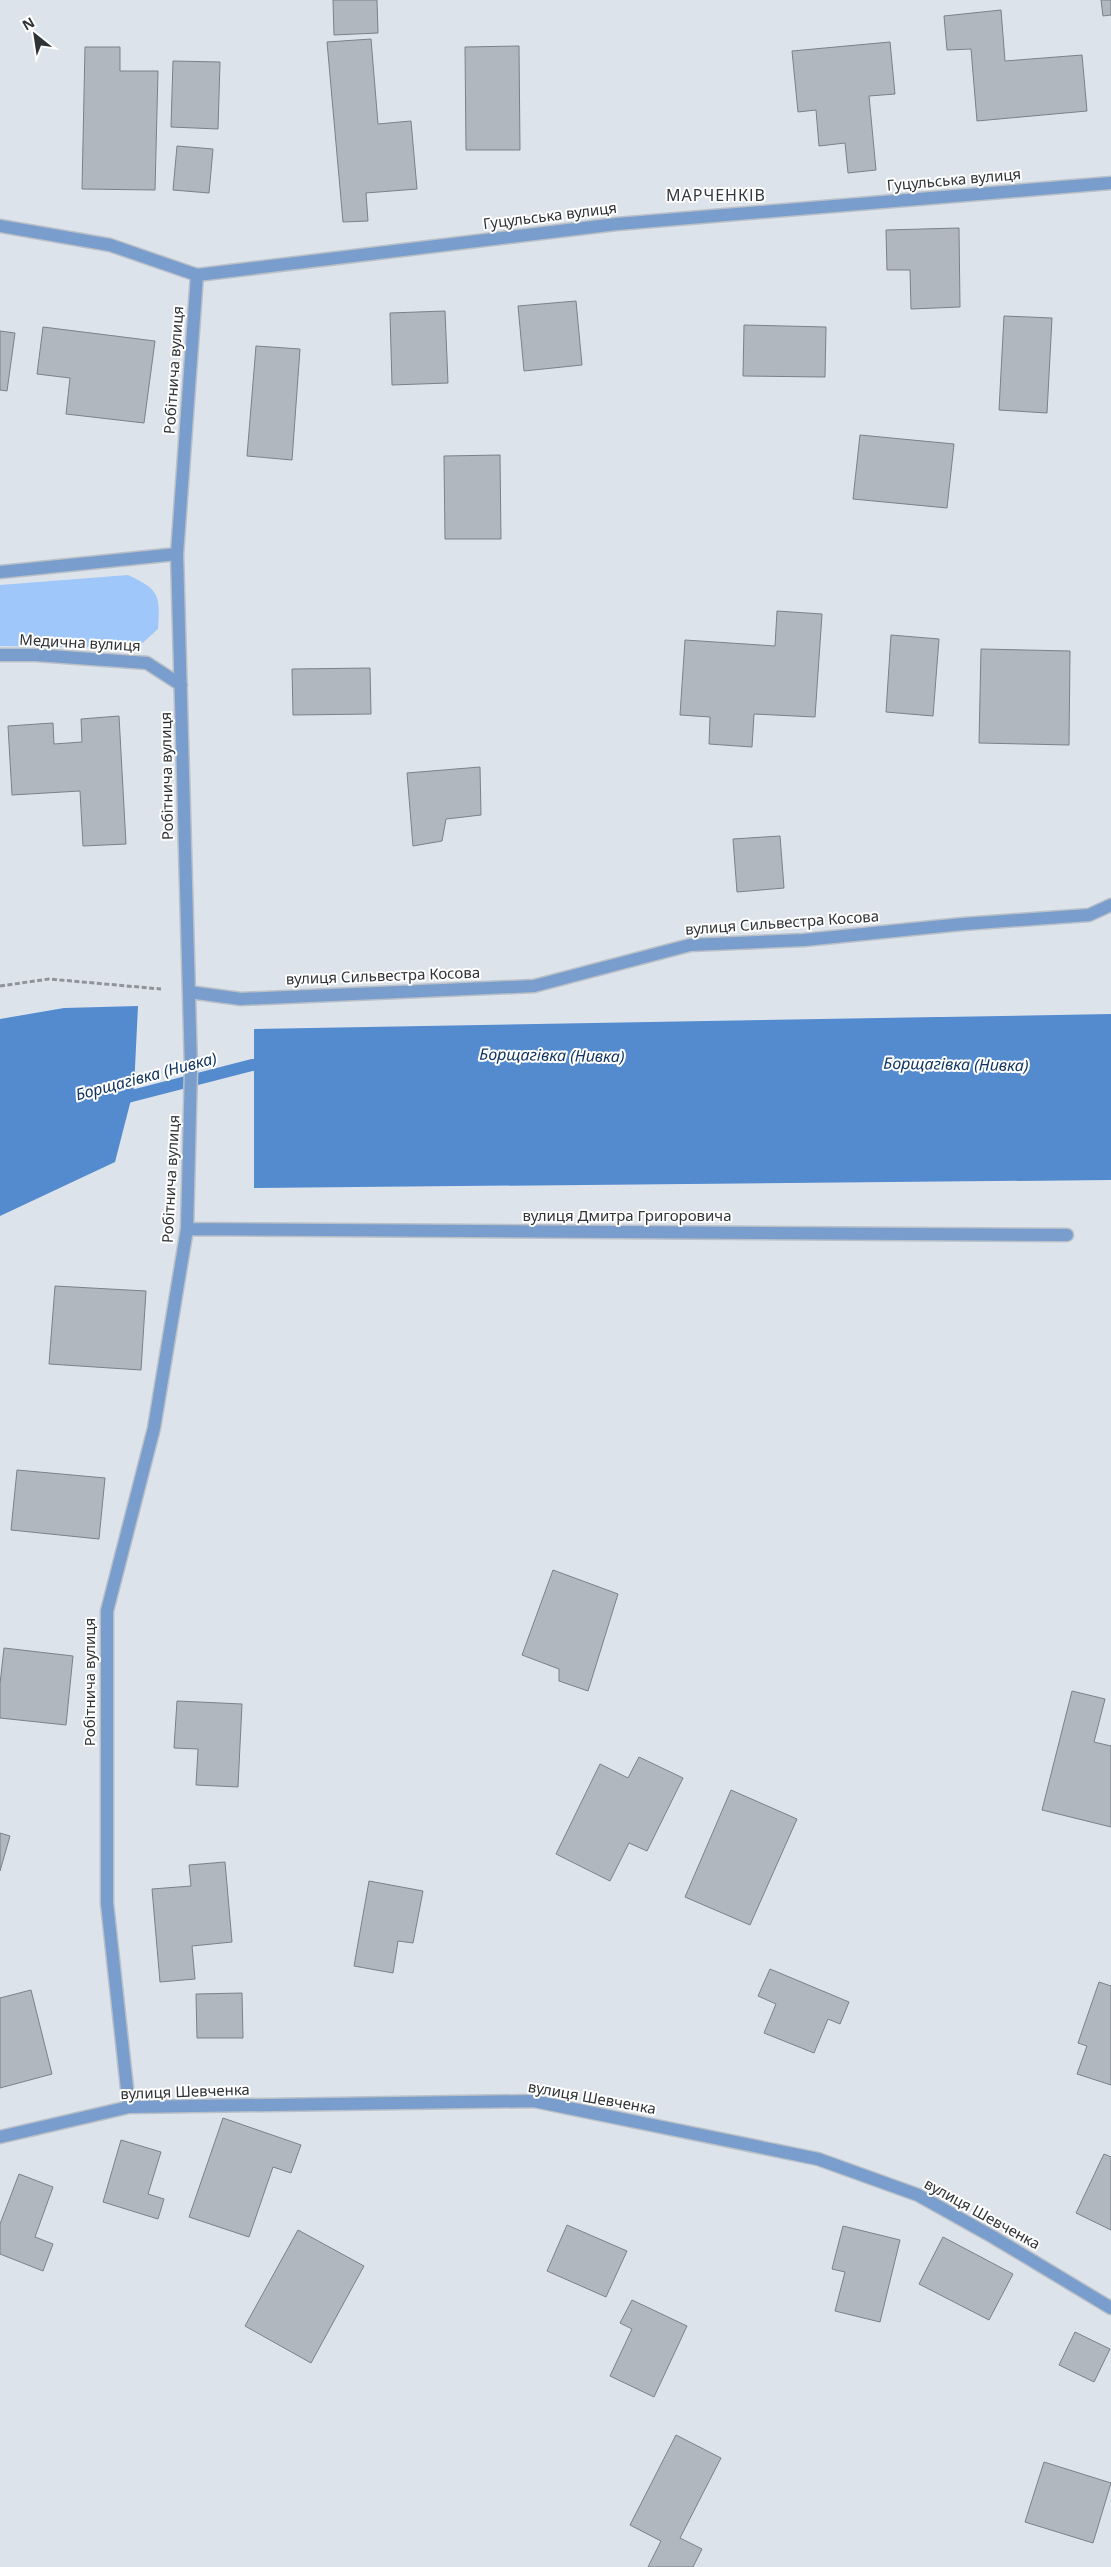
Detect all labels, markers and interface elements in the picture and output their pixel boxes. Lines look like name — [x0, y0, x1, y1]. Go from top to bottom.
north arrow — [10, 10, 60, 60]
text: N — [19, 12, 38, 34]
street label: Гуцульська вулиця — [886, 163, 1022, 195]
district label: МАРЧЕНКІВ — [666, 184, 766, 206]
street label: Гуцульська вулиця — [482, 197, 618, 233]
street label: Робітнича вулиця — [159, 305, 187, 435]
street label: Медична вулиця — [19, 629, 141, 655]
street label: Робітнича вулиця — [155, 712, 177, 840]
street label: вулиця Сильвестра Косова — [684, 905, 880, 939]
street label: вулиця Сильвестра Косова — [286, 962, 480, 988]
water label: Борщагівка (Нивка) — [479, 1043, 625, 1067]
water label: Борщагівка (Нивка) — [73, 1047, 219, 1105]
water label: Борщагівка (Нивка) — [883, 1052, 1029, 1076]
street label: Робітнича вулиця — [157, 1114, 183, 1244]
street label: вулиця Дмитра Григоровича — [522, 1205, 732, 1225]
street label: Робітнича вулиця — [79, 1618, 99, 1746]
street label: вулиця Шевченка — [527, 2076, 658, 2118]
street label: вулиця Шевченка — [120, 2079, 250, 2103]
street label: вулиця Шевченка — [921, 2173, 1044, 2253]

